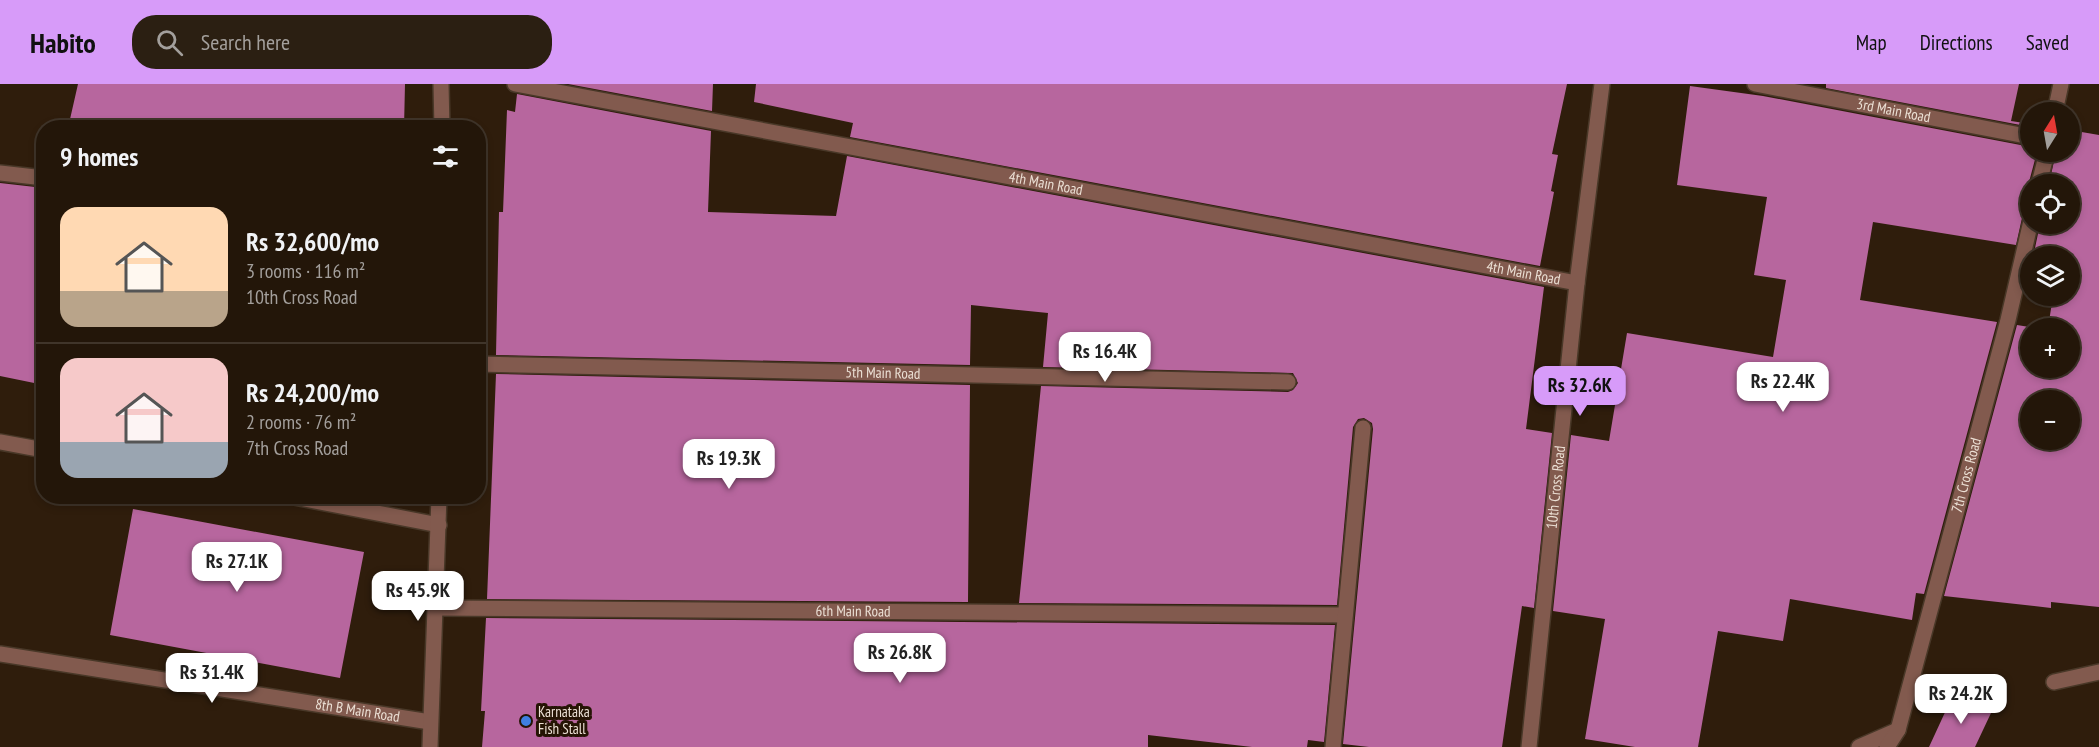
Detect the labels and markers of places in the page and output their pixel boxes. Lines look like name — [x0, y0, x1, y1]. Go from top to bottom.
pin: Rs 16.4K — [1043, 332, 1167, 383]
pin: Rs 22.4K — [1721, 362, 1845, 413]
pin: Rs 32.6K — [1518, 366, 1642, 417]
pin: Rs 19.3K — [667, 439, 791, 490]
pin: Rs 27.1K — [175, 542, 299, 593]
pin: Rs 45.9K — [356, 571, 480, 622]
pin: Rs 26.8K — [838, 633, 962, 684]
pin: Rs 31.4K — [150, 653, 274, 704]
pin: Rs 24.2K — [1899, 674, 2023, 725]
place label: Karnataka Fish Stall — [538, 702, 590, 738]
marker: Karnataka Fish Stall — [519, 714, 533, 728]

